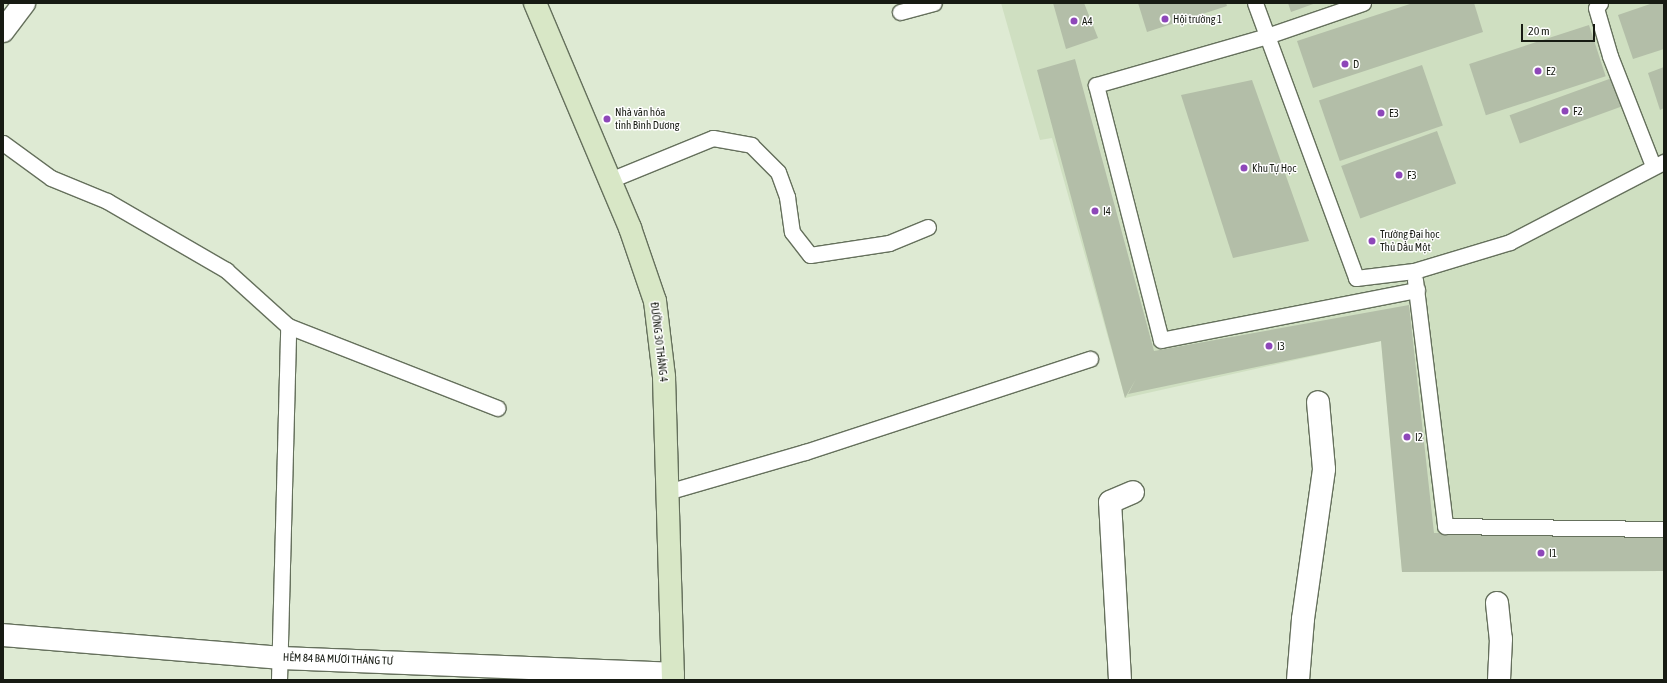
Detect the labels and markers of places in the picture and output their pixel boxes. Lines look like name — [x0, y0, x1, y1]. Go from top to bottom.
place label: Hội trường 1 — [1173, 12, 1222, 26]
place label: A4 — [1082, 14, 1093, 28]
marker: Hội trường 1 — [1160, 14, 1170, 24]
marker: A4 — [1069, 16, 1079, 26]
place label: D — [1353, 57, 1359, 71]
marker: D — [1340, 59, 1350, 69]
place label: E2 — [1546, 64, 1556, 78]
marker: E2 — [1533, 66, 1543, 76]
place label: F2 — [1573, 104, 1583, 118]
place label: Nhà văn hóa tỉnh Bình Dương — [615, 106, 680, 132]
place label: E3 — [1389, 106, 1399, 120]
marker: F2 — [1560, 106, 1570, 116]
marker: E3 — [1376, 108, 1386, 118]
marker: Nhà văn hóa tỉnh Bình Dương — [602, 114, 612, 124]
place label: Khu Tự Học — [1252, 161, 1296, 175]
marker: Khu Tự Học — [1239, 163, 1249, 173]
place label: F3 — [1407, 168, 1417, 182]
marker: F3 — [1394, 170, 1404, 180]
place label: I4 — [1103, 204, 1111, 218]
marker: I4 — [1090, 206, 1100, 216]
place label: Trường Đại học Thủ Dầu Một — [1380, 228, 1439, 254]
marker: Trường Đại học Thủ Dầu Một — [1367, 236, 1377, 246]
place label: I3 — [1277, 339, 1285, 353]
marker: I3 — [1264, 341, 1274, 351]
place label: I2 — [1415, 430, 1423, 444]
marker: I2 — [1402, 432, 1412, 442]
place label: I1 — [1549, 546, 1557, 560]
marker: I1 — [1536, 548, 1546, 558]

